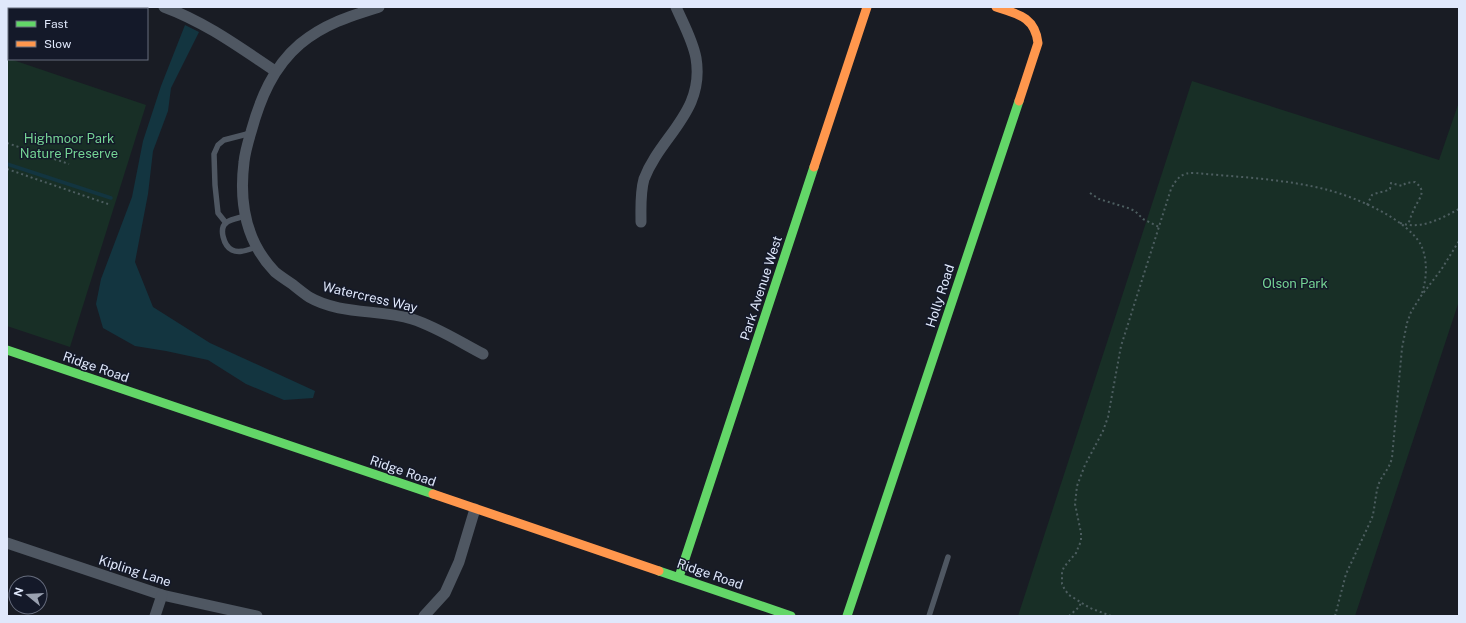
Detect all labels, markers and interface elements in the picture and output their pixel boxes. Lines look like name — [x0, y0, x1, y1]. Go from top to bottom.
legend — [8, 8, 148, 60]
text: Fast — [44, 17, 69, 31]
text: Slow — [44, 37, 72, 51]
park label: Highmoor Park Nature Preserve — [20, 131, 118, 161]
street label: Park Avenue West — [737, 234, 785, 342]
street label: Holly Road — [923, 263, 957, 329]
park label: Olson Park — [1262, 276, 1328, 291]
street label: Watercress Way — [321, 279, 419, 315]
street label: Ridge Road — [61, 349, 131, 385]
street label: Ridge Road — [368, 453, 438, 489]
street label: Kipling Lane — [97, 552, 173, 590]
street label: Ridge Road — [675, 556, 745, 592]
north arrow — [8, 575, 48, 615]
text: N — [11, 586, 26, 598]

